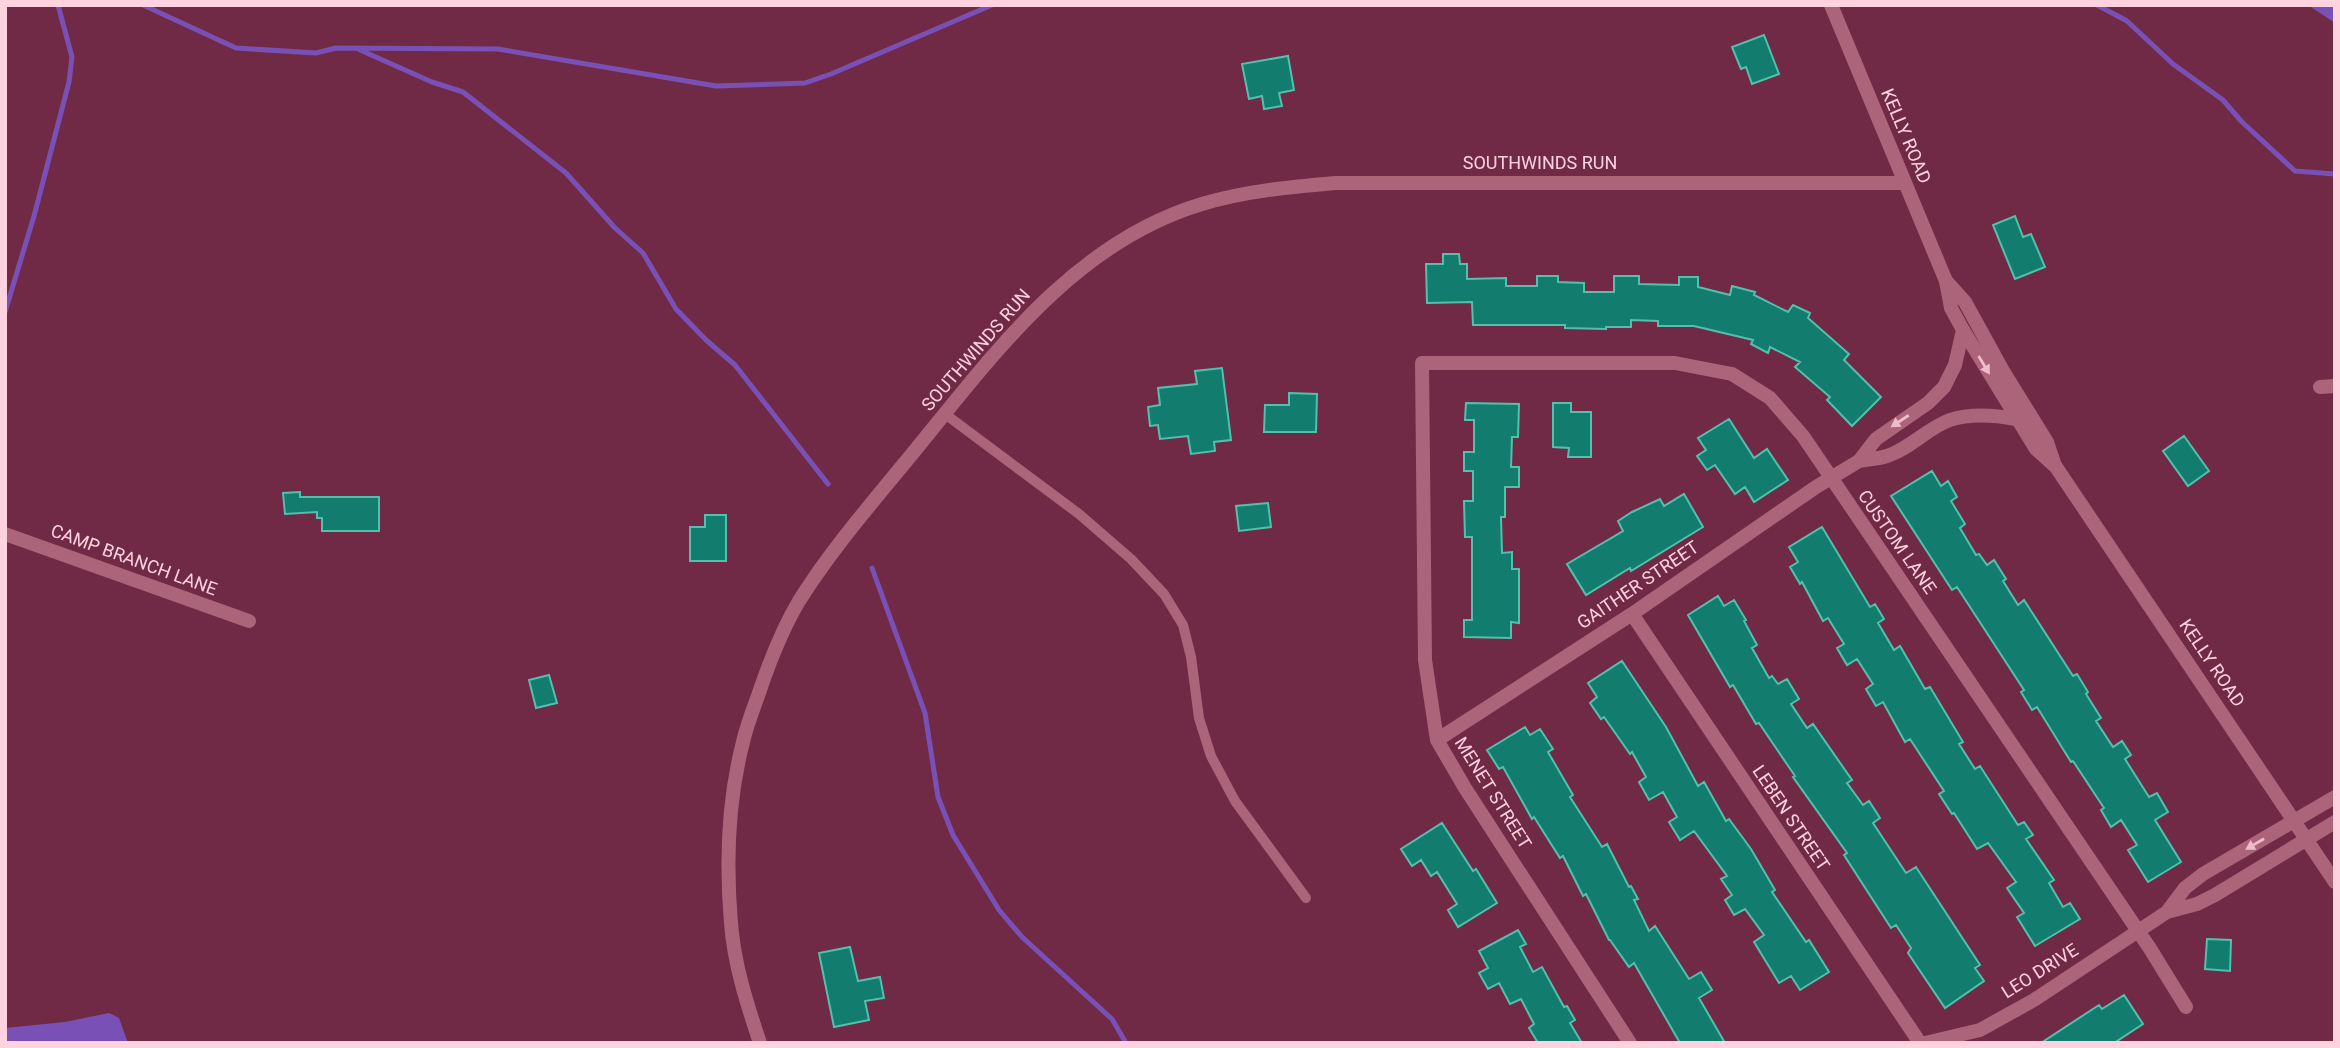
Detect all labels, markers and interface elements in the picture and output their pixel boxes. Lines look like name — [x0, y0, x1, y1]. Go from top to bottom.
street label: KELLY ROAD — [1877, 85, 1936, 186]
street label: SOUTHWINDS RUN — [1463, 152, 1617, 173]
street label: SOUTHWINDS RUN — [917, 284, 1034, 415]
one-way arrow — [1977, 355, 1990, 374]
one-way arrow — [1890, 415, 1909, 428]
street label: CUSTOM LANE — [1854, 486, 1941, 598]
street label: CAMP BRANCH LANE — [48, 520, 220, 599]
street label: GAITHER STREET — [1573, 536, 1703, 633]
street label: KELLY ROAD — [2175, 615, 2249, 710]
street label: MENET STREET — [1451, 733, 1536, 853]
street label: LEBEN STREET — [1748, 761, 1835, 875]
one-way arrow — [2245, 838, 2265, 850]
street label: LEO DRIVE — [1998, 939, 2082, 1002]

